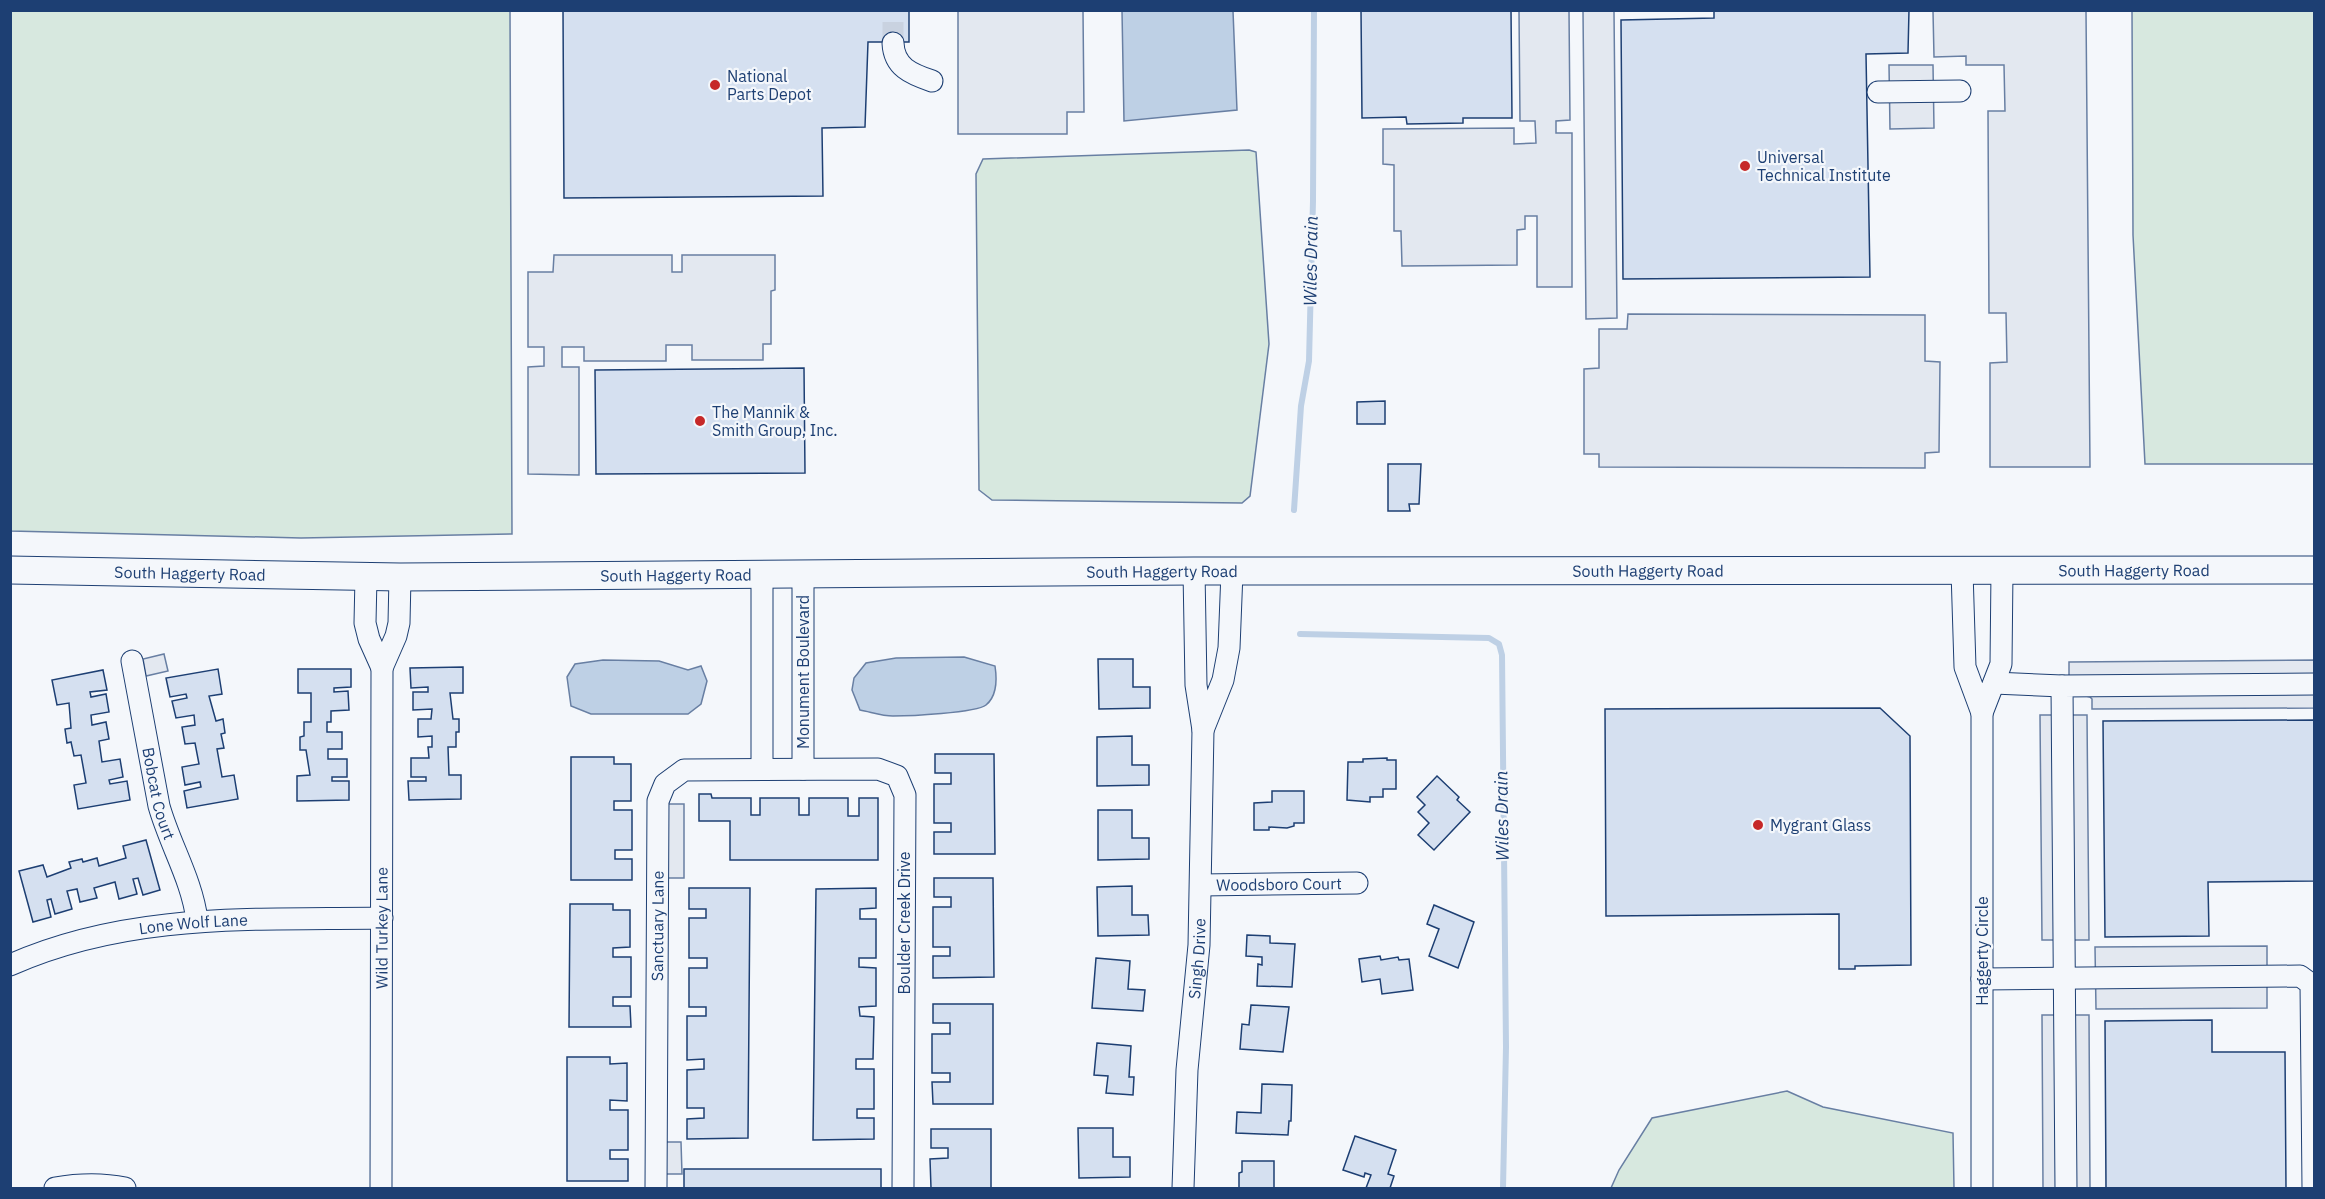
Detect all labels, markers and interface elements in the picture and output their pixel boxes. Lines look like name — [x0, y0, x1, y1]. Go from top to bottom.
place label: National Parts Depot — [727, 66, 812, 104]
marker: National Parts Depot — [708, 78, 722, 92]
place label: Universal Technical Institute — [1757, 147, 1891, 185]
marker: Universal Technical Institute — [1738, 159, 1752, 173]
water label: Wiles Drain — [1298, 216, 1323, 306]
place label: The Mannik & Smith Group, Inc. — [712, 402, 838, 440]
marker: The Mannik & Smith Group, Inc. — [693, 414, 707, 428]
street label: South Haggerty Road — [2058, 560, 2210, 580]
street label: South Haggerty Road — [1086, 561, 1238, 582]
street label: South Haggerty Road — [1572, 561, 1724, 581]
street label: South Haggerty Road — [114, 562, 266, 585]
street label: South Haggerty Road — [600, 564, 752, 585]
street label: Monument Boulevard — [793, 595, 813, 749]
street label: Bobcat Court — [138, 746, 180, 842]
water label: Wiles Drain — [1489, 771, 1514, 861]
place label: Mygrant Glass — [1770, 815, 1871, 835]
marker: Mygrant Glass — [1751, 818, 1765, 832]
street label: Boulder Creek Drive — [894, 851, 914, 995]
street label: Wild Turkey Lane — [371, 867, 392, 989]
street label: Sanctuary Lane — [647, 870, 668, 981]
street label: Woodsboro Court — [1216, 873, 1342, 895]
street label: Haggerty Circle — [1972, 896, 1992, 1006]
street label: Lone Wolf Lane — [137, 910, 248, 938]
street label: Singh Drive — [1184, 918, 1210, 1000]

